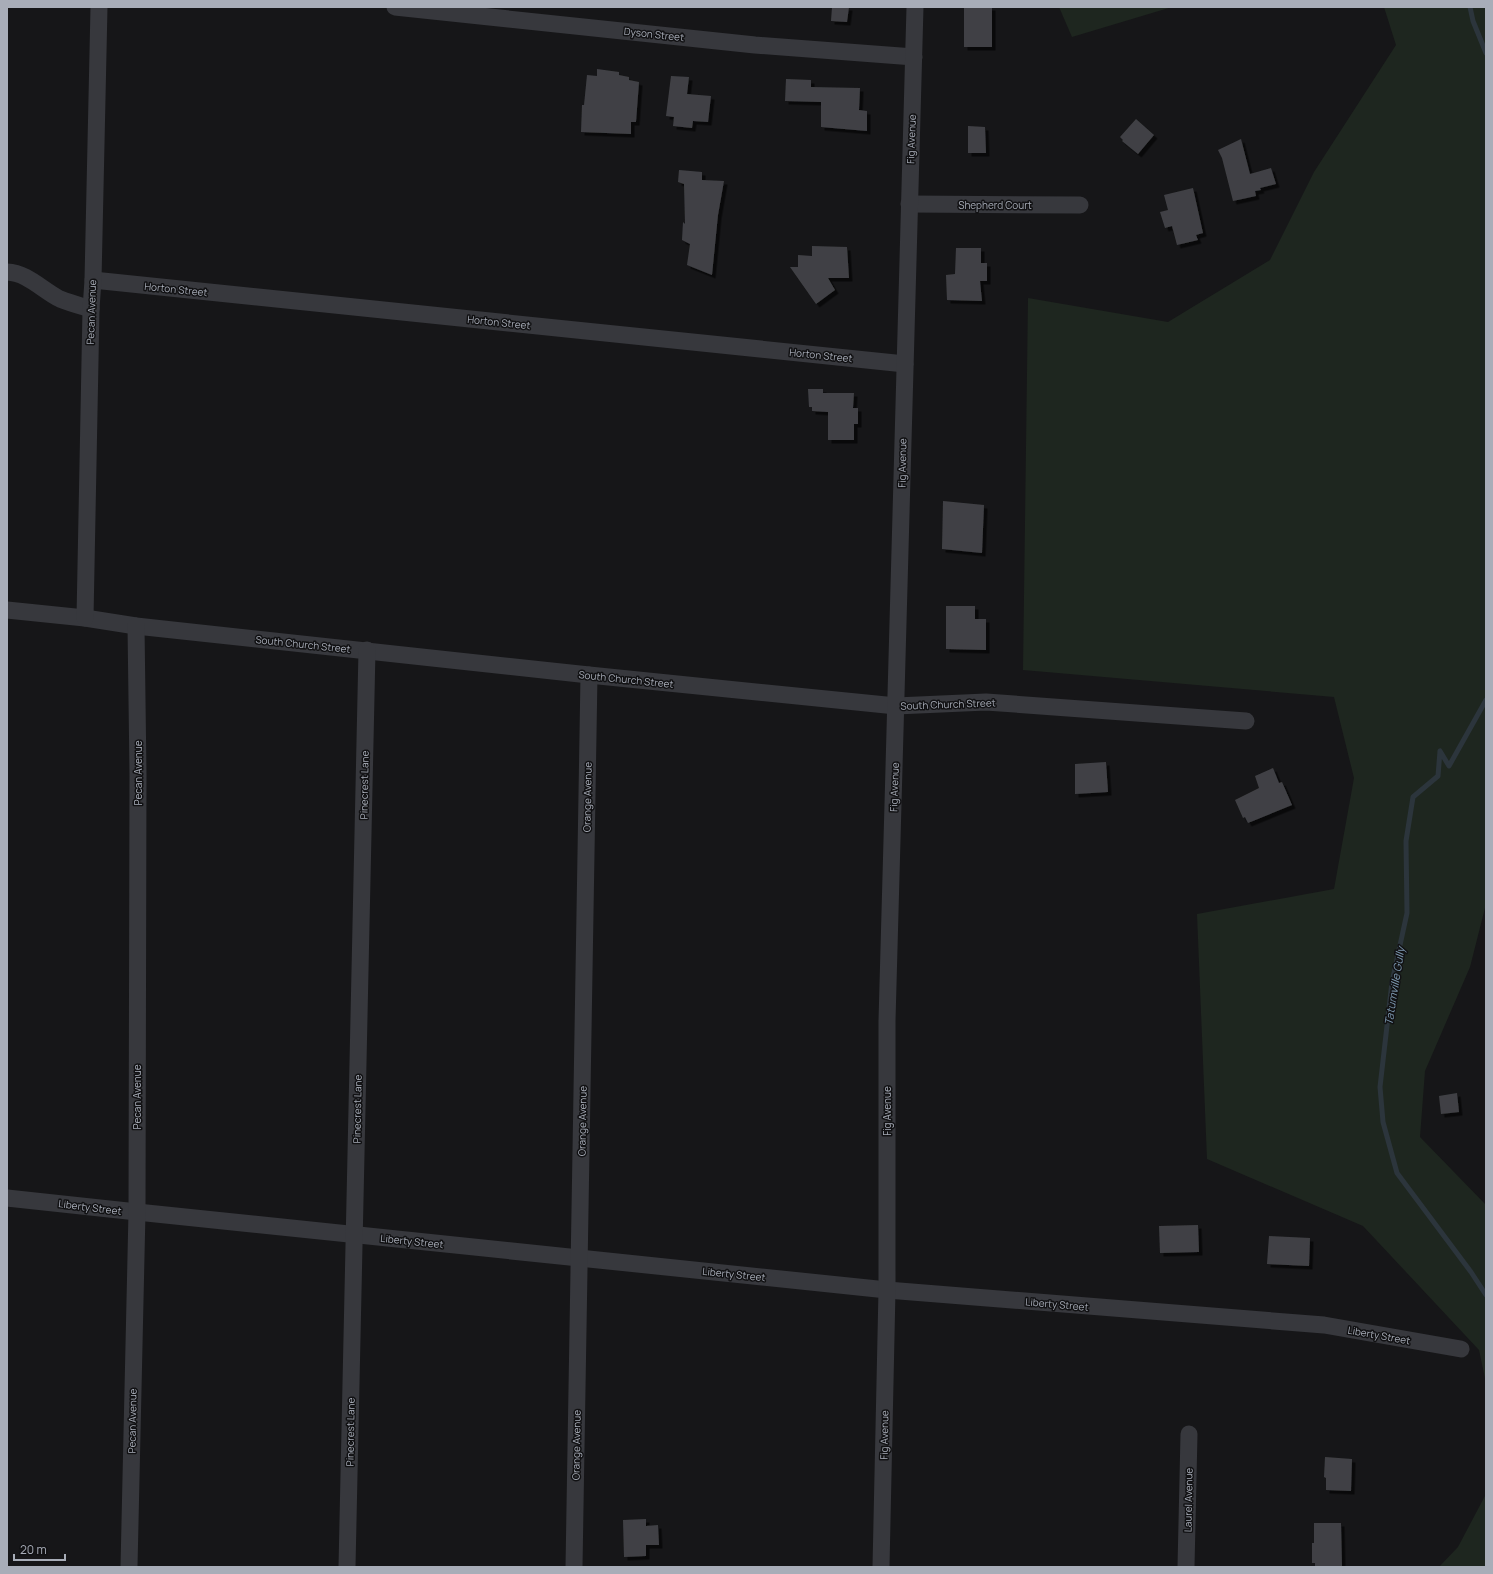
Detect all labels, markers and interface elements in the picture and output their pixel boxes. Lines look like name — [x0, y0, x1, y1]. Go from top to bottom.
street label: Dyson Street — [623, 24, 685, 44]
street label: Fig Avenue — [903, 114, 919, 164]
street label: Shepherd Court — [958, 198, 1032, 212]
street label: Pecan Avenue — [83, 279, 99, 345]
street label: Horton Street — [144, 279, 208, 299]
street label: Horton Street — [467, 312, 531, 332]
street label: Horton Street — [789, 345, 853, 365]
street label: Fig Avenue — [895, 438, 909, 488]
street label: South Church Street — [255, 632, 351, 656]
street label: South Church Street — [578, 667, 674, 691]
street label: South Church Street — [900, 695, 996, 713]
street label: Pecan Avenue — [131, 740, 145, 806]
street label: Pinecrest Lane — [356, 750, 372, 819]
street label: Orange Avenue — [579, 762, 595, 832]
street label: Fig Avenue — [886, 762, 902, 812]
water label: Tatumville Gully — [1380, 943, 1408, 1026]
street label: Pecan Avenue — [130, 1064, 144, 1130]
street label: Pinecrest Lane — [349, 1074, 365, 1143]
street label: Orange Avenue — [574, 1086, 590, 1156]
street label: Fig Avenue — [880, 1086, 894, 1136]
street label: Liberty Street — [58, 1196, 122, 1218]
street label: Liberty Street — [380, 1231, 444, 1251]
street label: Liberty Street — [702, 1264, 766, 1284]
street label: Liberty Street — [1025, 1294, 1089, 1314]
street label: Liberty Street — [1347, 1323, 1411, 1347]
street label: Pecan Avenue — [124, 1388, 140, 1454]
street label: Pinecrest Lane — [342, 1397, 358, 1466]
street label: Orange Avenue — [568, 1410, 584, 1480]
street label: Fig Avenue — [877, 1410, 891, 1460]
street label: Laurel Avenue — [1180, 1467, 1196, 1532]
scale bar — [14, 1536, 65, 1562]
text: 20 m — [20, 1541, 47, 1558]

